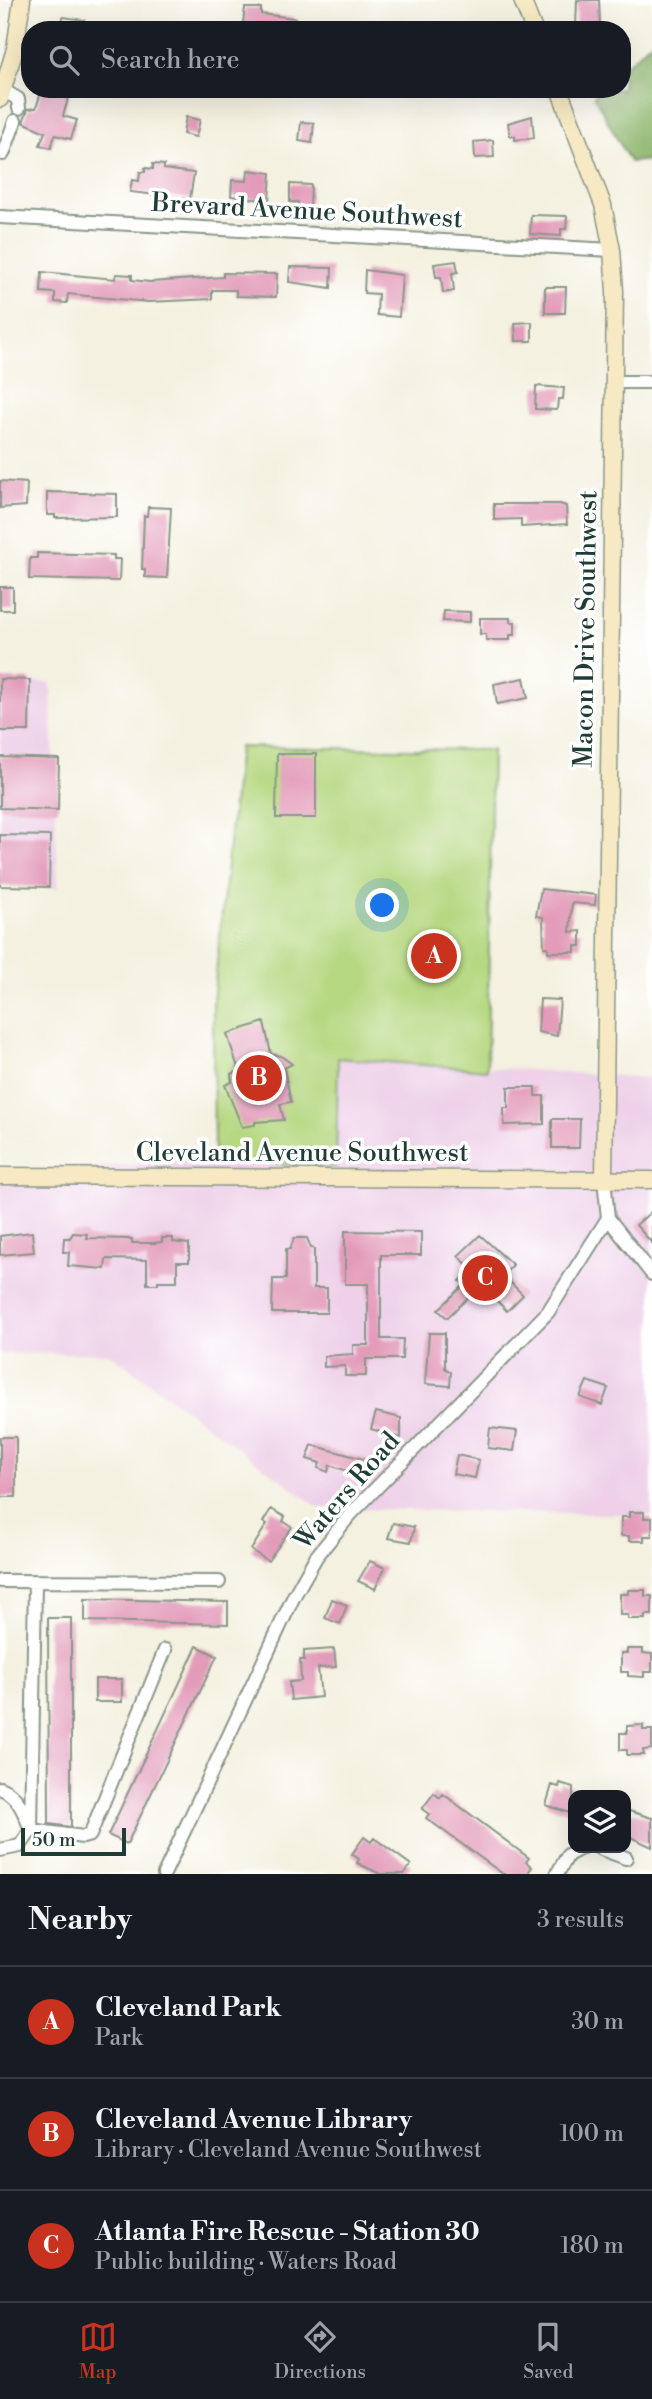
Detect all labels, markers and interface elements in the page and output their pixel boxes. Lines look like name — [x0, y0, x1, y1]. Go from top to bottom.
search box — [21, 21, 631, 98]
icon: search — [45, 41, 83, 79]
text: Search here — [101, 44, 240, 76]
street label: Brevard Avenue Southwest — [150, 187, 463, 235]
street label: Macon Drive Southwest — [568, 490, 604, 768]
your location — [365, 888, 399, 922]
pin: A — [411, 930, 457, 982]
pin: B — [236, 1052, 282, 1104]
street label: Cleveland Avenue Southwest — [136, 1137, 468, 1169]
pin: C — [462, 1252, 508, 1304]
street label: Waters Road — [287, 1425, 407, 1557]
map controls — [568, 1790, 631, 1853]
button: layers — [568, 1790, 631, 1853]
scale bar — [21, 1825, 126, 1857]
text: 50 m — [32, 1828, 76, 1852]
text: Nearby — [28, 1901, 132, 1939]
text: 3 results — [537, 1906, 624, 1934]
text: Cleveland Park — [95, 1992, 281, 2024]
text: A — [43, 2008, 59, 2036]
text: 30 m — [571, 2008, 624, 2036]
text: Park — [95, 2024, 143, 2052]
text: Cleveland Avenue Library — [95, 2104, 412, 2136]
text: B — [42, 2120, 60, 2148]
text: 100 m — [559, 2120, 624, 2148]
text: Library · Cleveland Avenue Southwest — [95, 2136, 482, 2164]
text: Atlanta Fire Rescue - Station 30 — [95, 2216, 480, 2248]
text: C — [43, 2232, 59, 2260]
text: 180 m — [560, 2232, 624, 2260]
text: Public building · Waters Road — [95, 2248, 397, 2276]
tab: Map — [79, 2318, 117, 2384]
tab: Directions — [274, 2318, 366, 2384]
tab: Saved — [523, 2318, 573, 2384]

